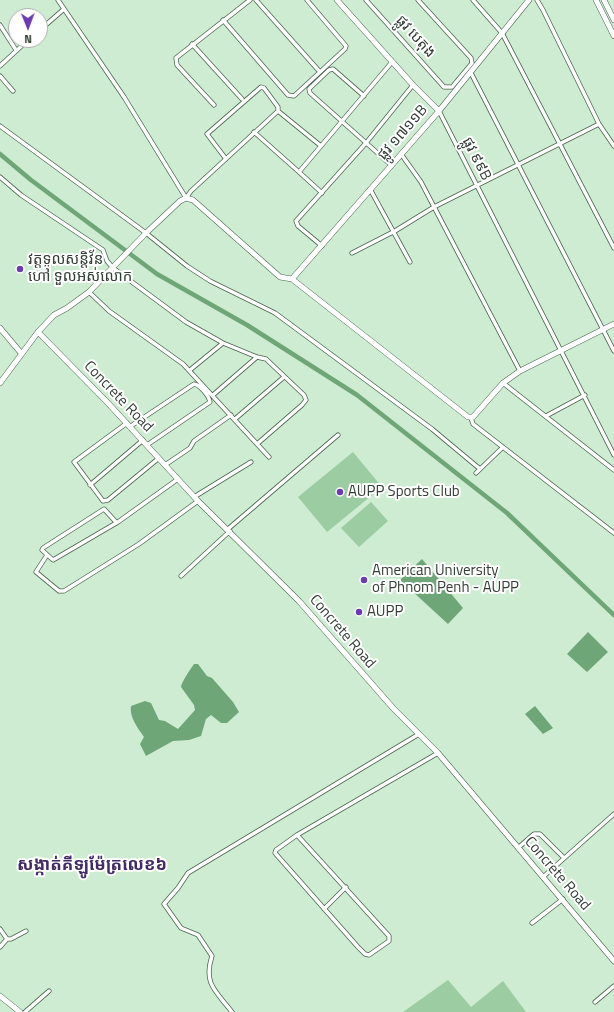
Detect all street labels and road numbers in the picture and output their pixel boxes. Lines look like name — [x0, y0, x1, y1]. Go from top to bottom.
street label: ផ្លូវ បេតុង — [391, 12, 439, 62]
street label: ផ្លូវ ១៧១១B — [374, 102, 432, 164]
street label: ផ្លូវ ៩៩B — [458, 134, 494, 184]
street label: Concrete Road — [80, 358, 156, 436]
street label: Concrete Road — [305, 591, 379, 673]
street label: Concrete Road — [520, 833, 594, 915]

